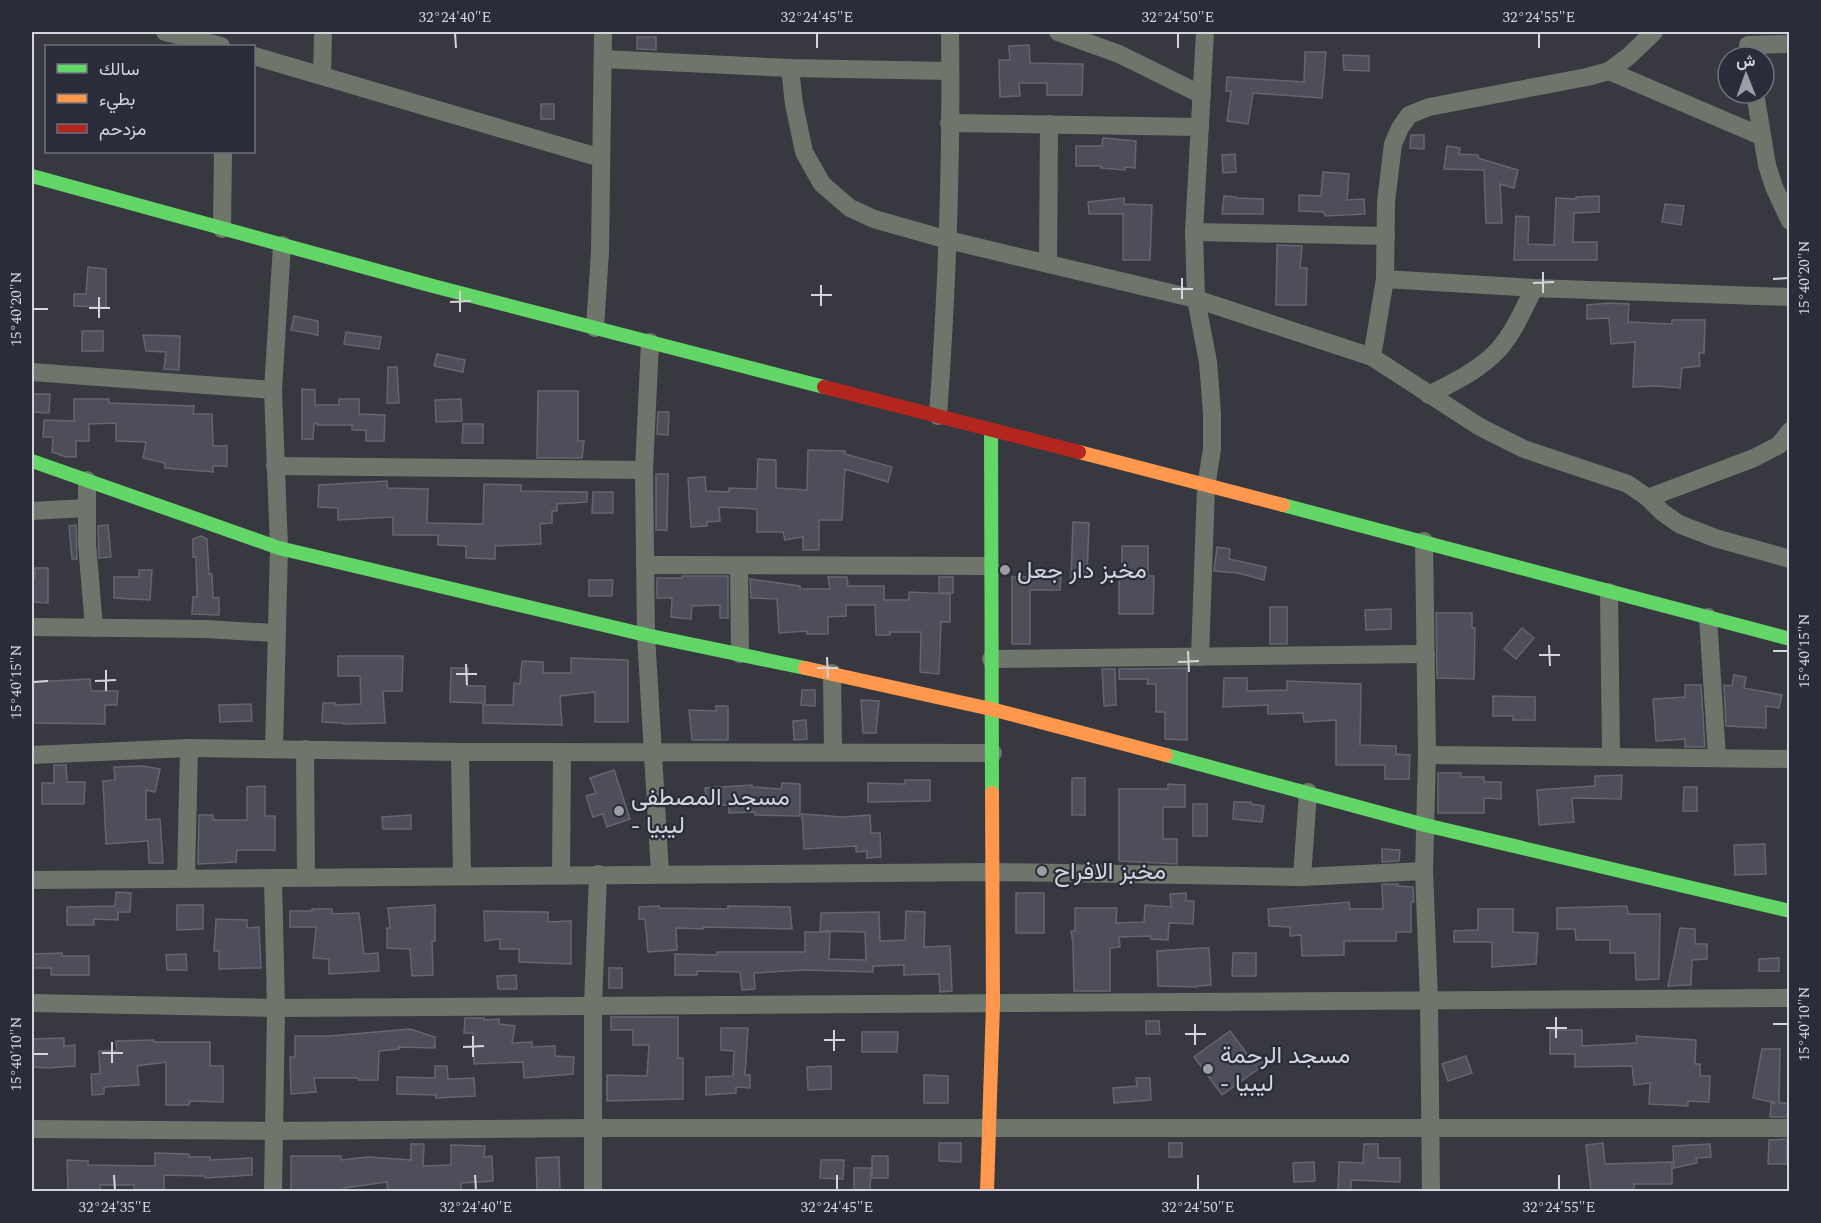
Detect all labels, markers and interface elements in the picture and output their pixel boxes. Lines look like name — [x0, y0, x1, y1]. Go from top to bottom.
text: 32°24'40"E — [419, 6, 491, 29]
text: 32°24'45"E — [781, 6, 853, 29]
text: 32°24'50"E — [1142, 6, 1214, 29]
text: 32°24'55"E — [1503, 6, 1575, 29]
legend — [45, 45, 255, 153]
north arrow — [1716, 45, 1776, 105]
text: ش — [1736, 49, 1756, 73]
text: سالك — [99, 56, 139, 83]
text: بطيء — [99, 86, 135, 114]
text: مزدحم — [99, 116, 146, 143]
text: 15°40'20"N — [1793, 240, 1816, 316]
text: 15°40'20"N — [5, 271, 28, 347]
place label: مخبز دار جعل — [1017, 553, 1147, 589]
marker: مخبز دار جعل — [998, 563, 1012, 577]
text: 15°40'15"N — [1793, 613, 1816, 689]
text: 15°40'15"N — [5, 644, 28, 720]
place label: مسجد المصطفى - ليبيا — [631, 780, 790, 844]
marker: مسجد المصطفى - ليبيا — [612, 804, 626, 818]
place label: مخبز الافراح — [1054, 854, 1166, 890]
marker: مخبز الافراح — [1035, 864, 1049, 878]
text: 15°40'10"N — [1793, 986, 1816, 1062]
text: 15°40'10"N — [5, 1016, 28, 1092]
place label: مسجد الرحمة - ليبيا — [1220, 1038, 1350, 1102]
marker: مسجد الرحمة - ليبيا — [1201, 1062, 1215, 1076]
text: 32°24'35"E — [79, 1196, 151, 1219]
text: 32°24'40"E — [440, 1196, 512, 1219]
text: 32°24'45"E — [801, 1196, 873, 1219]
text: 32°24'50"E — [1162, 1196, 1234, 1219]
text: 32°24'55"E — [1523, 1196, 1595, 1219]

